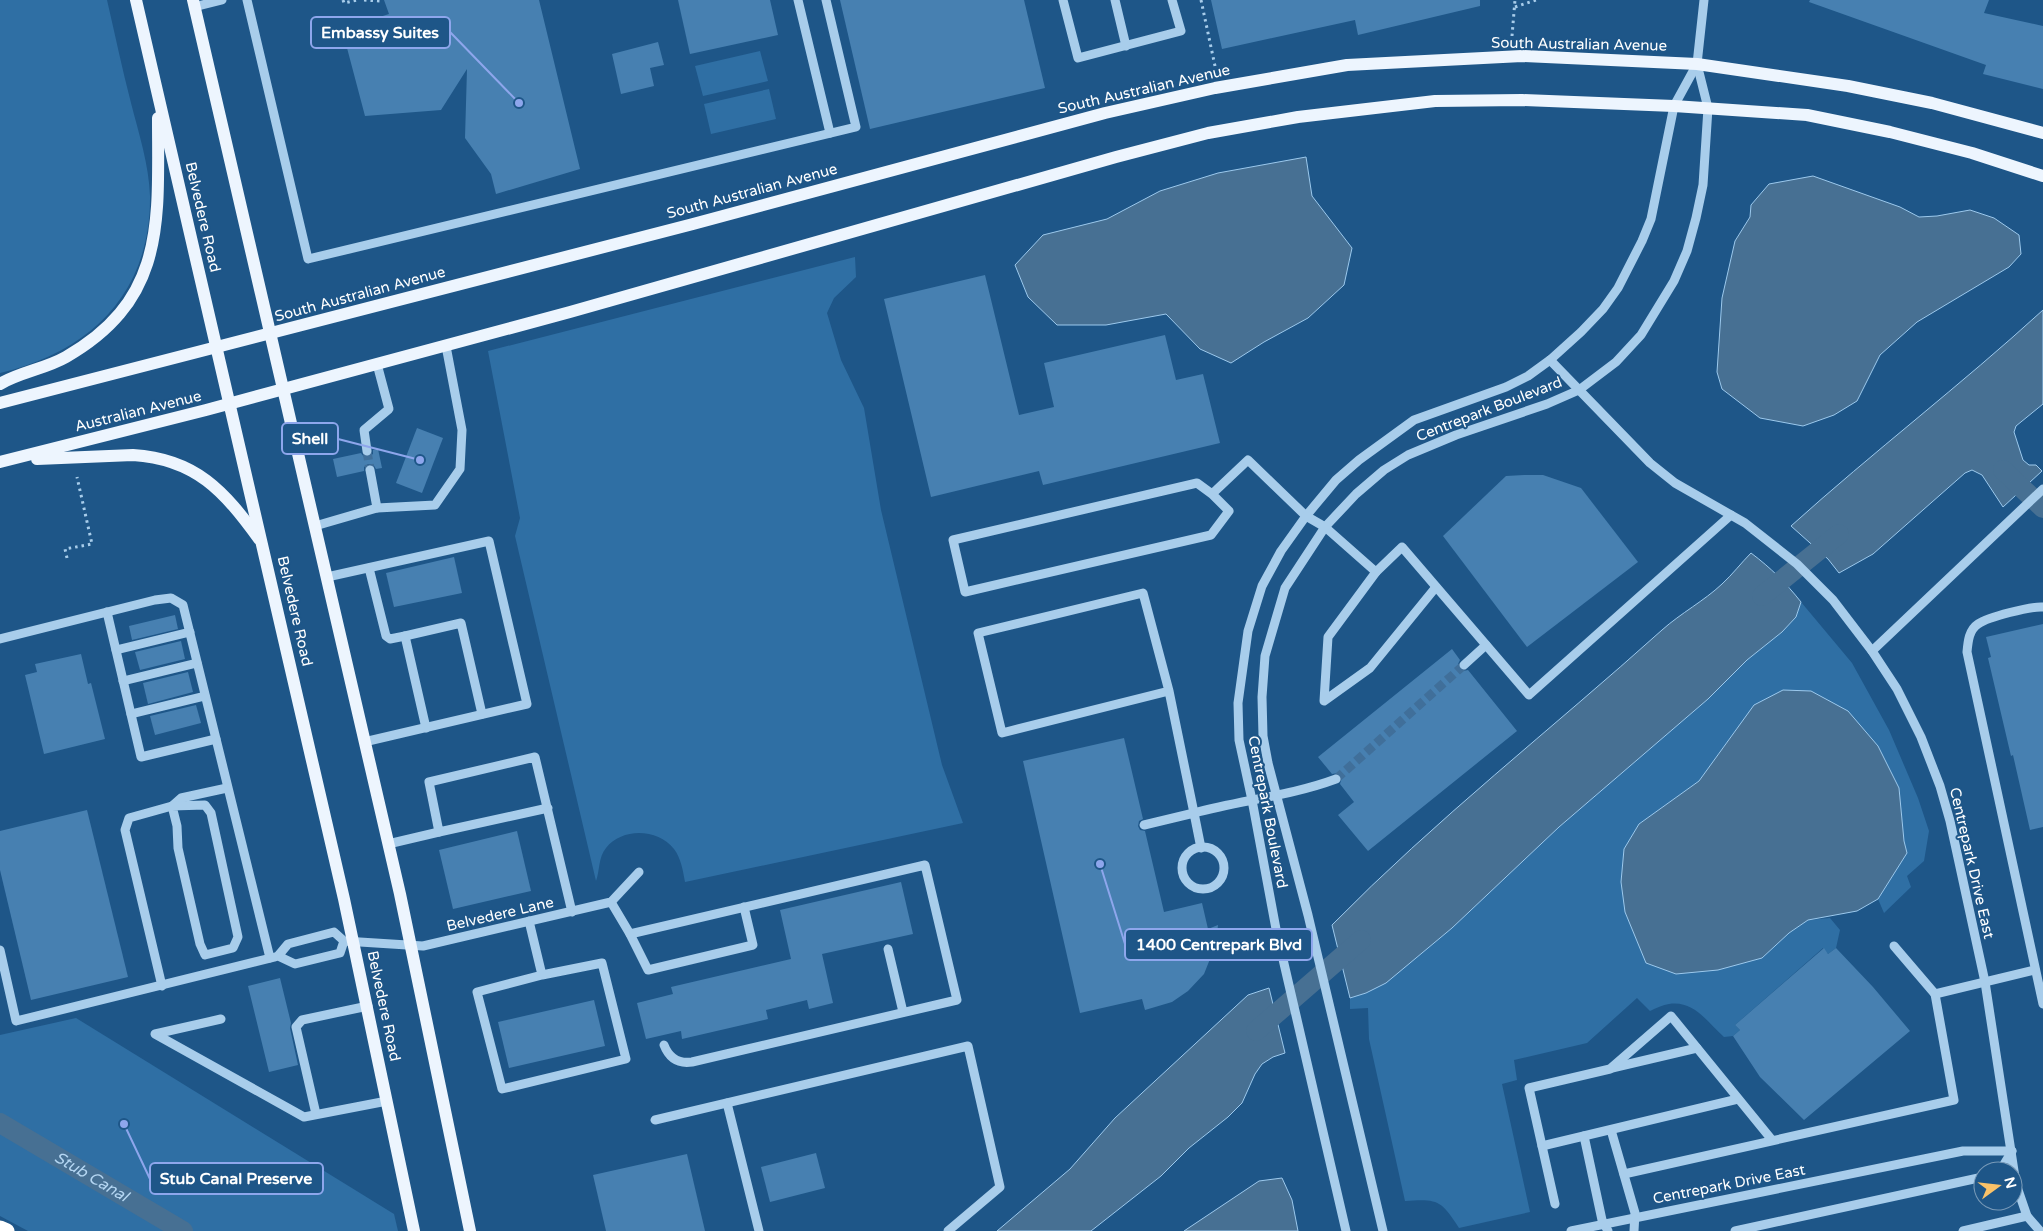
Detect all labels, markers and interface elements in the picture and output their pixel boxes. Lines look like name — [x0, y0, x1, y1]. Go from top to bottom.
callout: Embassy Suites — [311, 17, 450, 48]
text: Embassy Suites — [321, 23, 439, 43]
street label: South Australian Avenue — [1491, 33, 1667, 55]
street label: South Australian Avenue — [1056, 60, 1232, 118]
street label: Belvedere Road — [182, 160, 224, 274]
street label: South Australian Avenue — [665, 160, 839, 222]
street label: South Australian Avenue — [273, 263, 447, 325]
street label: Centrepark Boulevard — [1413, 373, 1565, 445]
street label: Australian Avenue — [73, 387, 203, 435]
callout: Shell — [282, 423, 338, 454]
text: Shell — [292, 429, 328, 449]
street label: Belvedere Road — [274, 554, 316, 668]
street label: Centrepark Boulevard — [1244, 734, 1292, 890]
street label: Centrepark Drive East — [1946, 786, 1998, 941]
street label: Belvedere Lane — [445, 893, 555, 935]
callout: 1400 Centrepark Blvd — [1125, 929, 1312, 960]
text: 1400 Centrepark Blvd — [1136, 935, 1302, 955]
street label: Belvedere Road — [364, 949, 404, 1063]
water label: Stub Canal — [51, 1147, 134, 1207]
street label: Centrepark Drive East — [1651, 1160, 1807, 1208]
north arrow — [1973, 1161, 2023, 1211]
callout: Stub Canal Preserve — [150, 1163, 323, 1194]
text: Stub Canal Preserve — [160, 1169, 312, 1189]
text: N — [2000, 1175, 2020, 1190]

